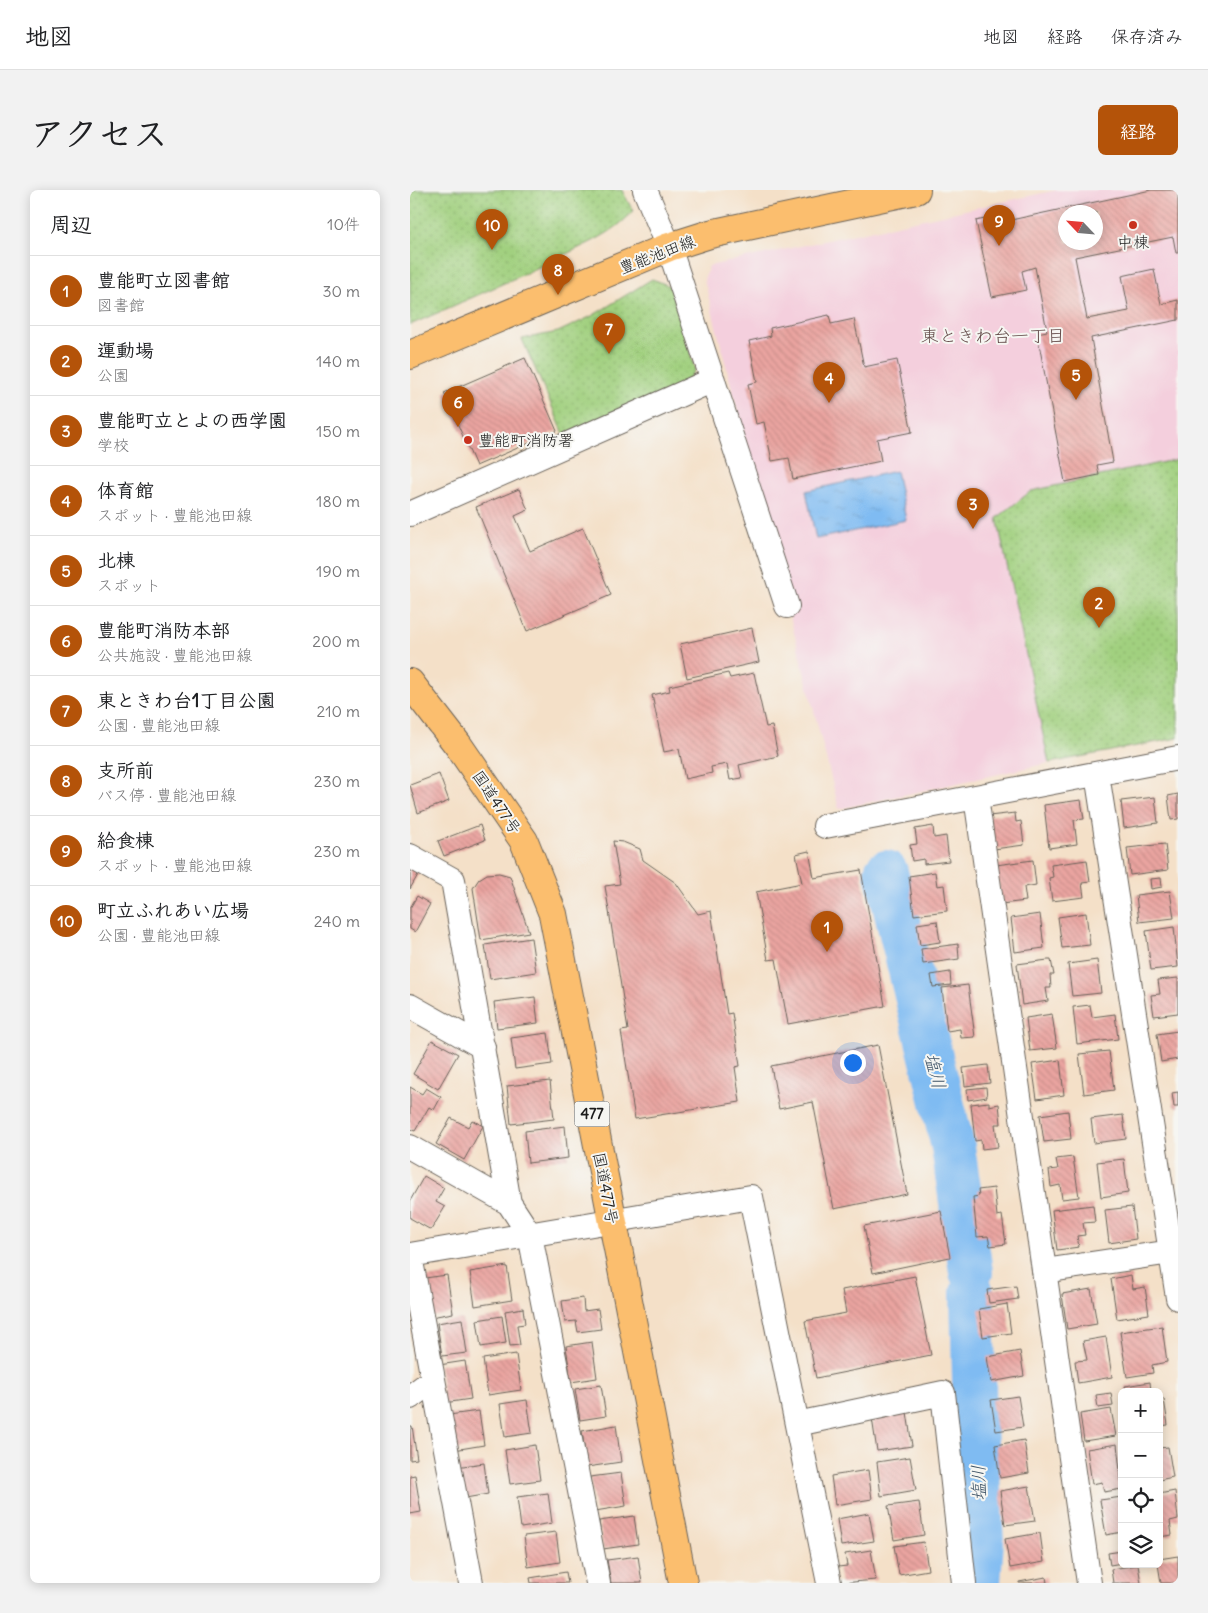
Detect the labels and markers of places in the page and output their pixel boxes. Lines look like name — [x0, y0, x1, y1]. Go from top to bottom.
pin: 9 — [983, 205, 1015, 246]
pin: 10 — [476, 209, 508, 250]
marker: 中棟 — [1127, 219, 1139, 231]
place label: 中棟 — [1117, 232, 1149, 252]
pin: 8 — [542, 254, 574, 295]
pin: 7 — [593, 313, 625, 354]
pin: 5 — [1060, 359, 1092, 400]
pin: 4 — [813, 362, 845, 403]
pin: 6 — [442, 386, 474, 427]
place label: 豊能町消防署 — [478, 430, 574, 450]
marker: 豊能町消防署 — [462, 434, 474, 446]
pin: 3 — [957, 488, 989, 529]
pin: 2 — [1083, 587, 1115, 628]
pin: 1 — [811, 911, 843, 952]

